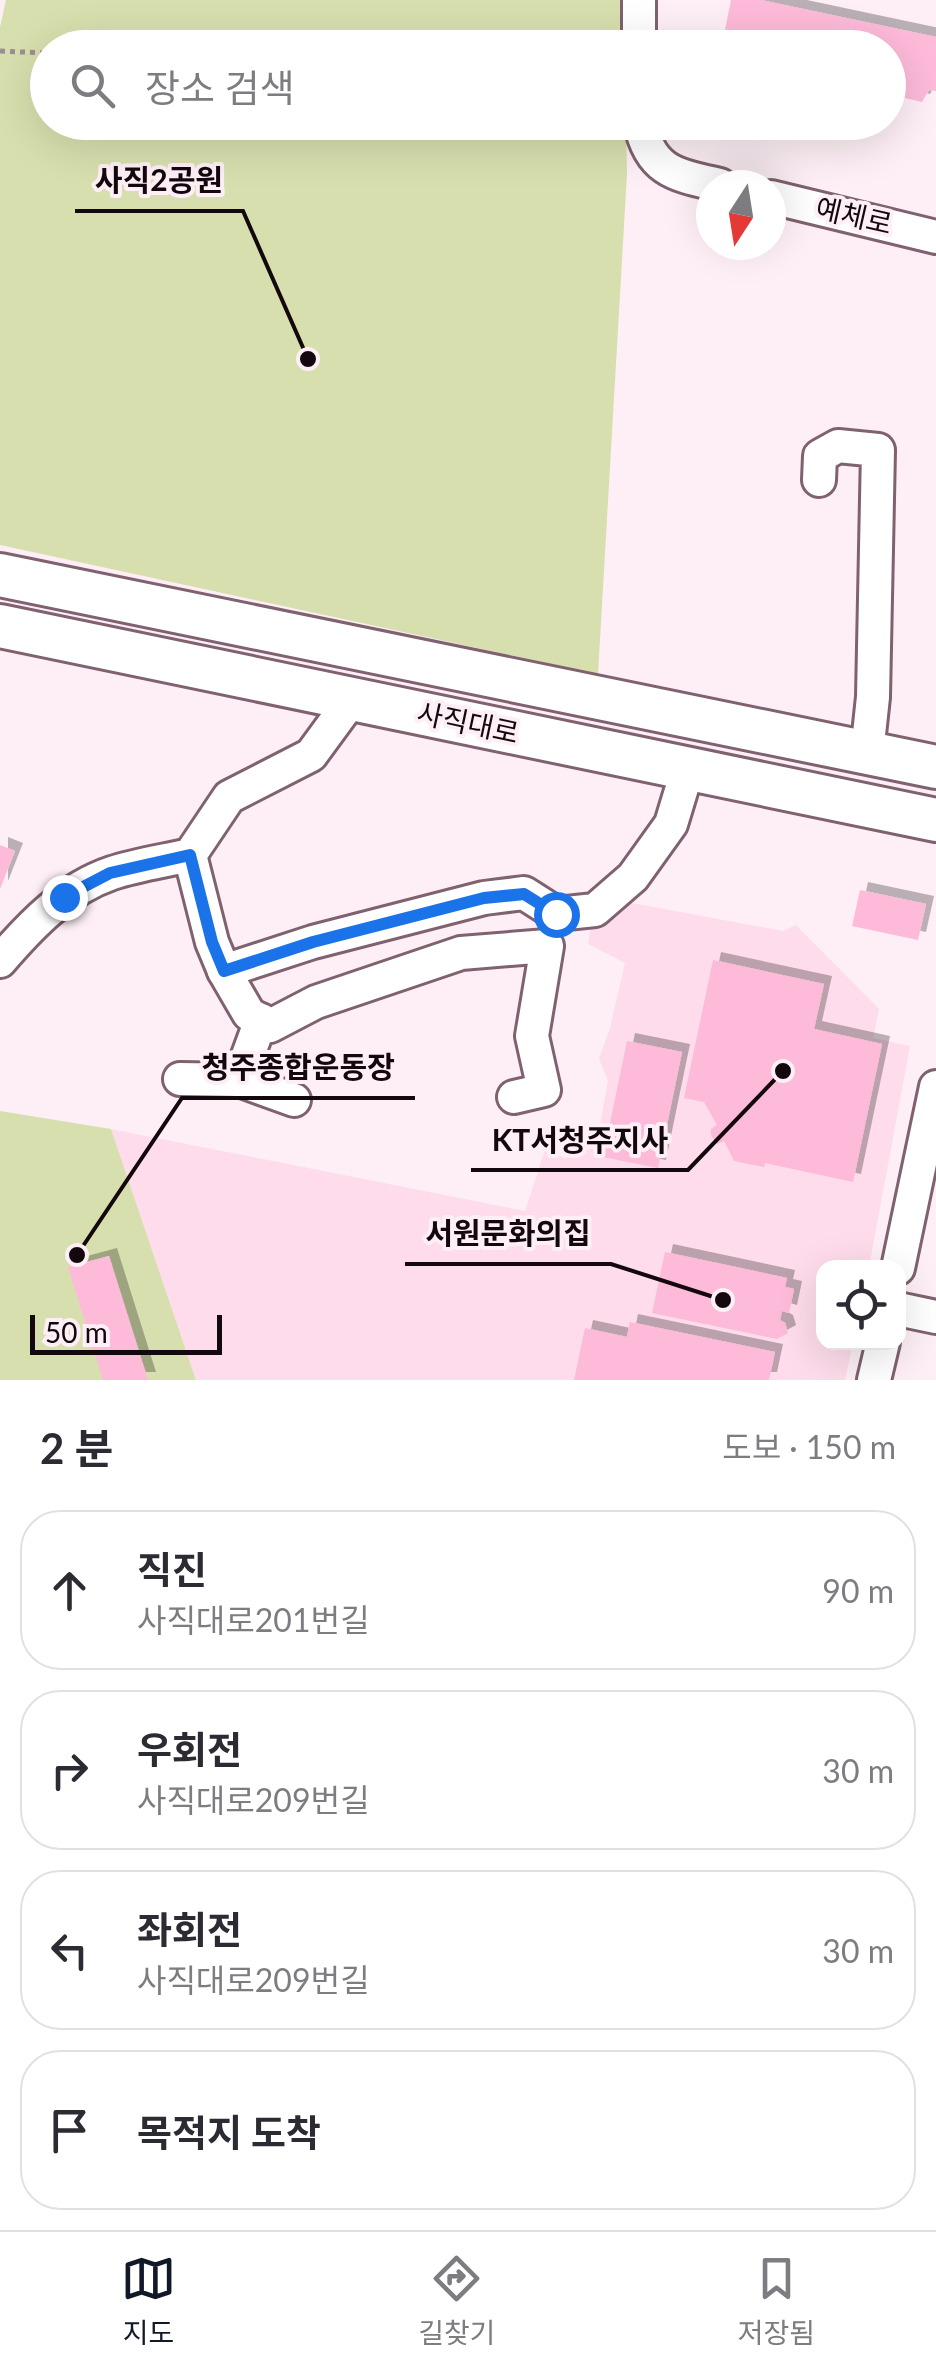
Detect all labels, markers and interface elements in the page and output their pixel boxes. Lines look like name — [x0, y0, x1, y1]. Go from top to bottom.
search box — [30, 30, 906, 140]
icon: search — [65, 58, 120, 113]
text: 장소 검색 — [145, 64, 295, 110]
callout: 사직2공원 — [75, 151, 243, 211]
text: 사직2공원 — [95, 161, 223, 197]
north arrow — [696, 170, 786, 260]
street label: 예체로 — [813, 190, 896, 240]
street label: 사직대로 — [414, 695, 522, 749]
route end — [42, 875, 88, 921]
route start — [534, 892, 580, 938]
callout: 청주종합운동장 — [182, 1038, 415, 1098]
text: 청주종합운동장 — [201, 1048, 395, 1084]
callout: KT서청주지사 — [471, 1110, 688, 1170]
text: KT서청주지사 — [492, 1121, 668, 1157]
callout: 서원문화의집 — [405, 1204, 611, 1264]
text: 서원문화의집 — [425, 1214, 591, 1250]
map controls — [816, 1260, 906, 1350]
button: locate — [816, 1260, 906, 1350]
scale bar — [30, 1310, 222, 1354]
text: 50 m — [45, 1315, 108, 1349]
text: 2 분 — [40, 1423, 113, 1473]
text: 도보 · 150 m — [722, 1427, 896, 1466]
text: 직진 — [137, 1546, 207, 1592]
icon: ahead — [42, 1563, 97, 1618]
text: 90 m — [822, 1571, 894, 1610]
text: 사직대로201번길 — [137, 1600, 369, 1639]
text: 우회전 — [137, 1726, 242, 1772]
icon: right — [42, 1743, 97, 1798]
text: 30 m — [822, 1751, 894, 1790]
text: 사직대로209번길 — [137, 1780, 369, 1819]
text: 좌회전 — [137, 1906, 242, 1952]
icon: left — [42, 1923, 97, 1978]
text: 30 m — [822, 1931, 894, 1970]
text: 사직대로209번길 — [137, 1960, 369, 1999]
icon: arrive — [42, 2103, 97, 2158]
text: 목적지 도착 — [137, 2109, 321, 2155]
tab: 지도 — [121, 2251, 176, 2351]
tab: 길찾기 — [418, 2251, 495, 2351]
tab: 저장됨 — [738, 2251, 815, 2351]

